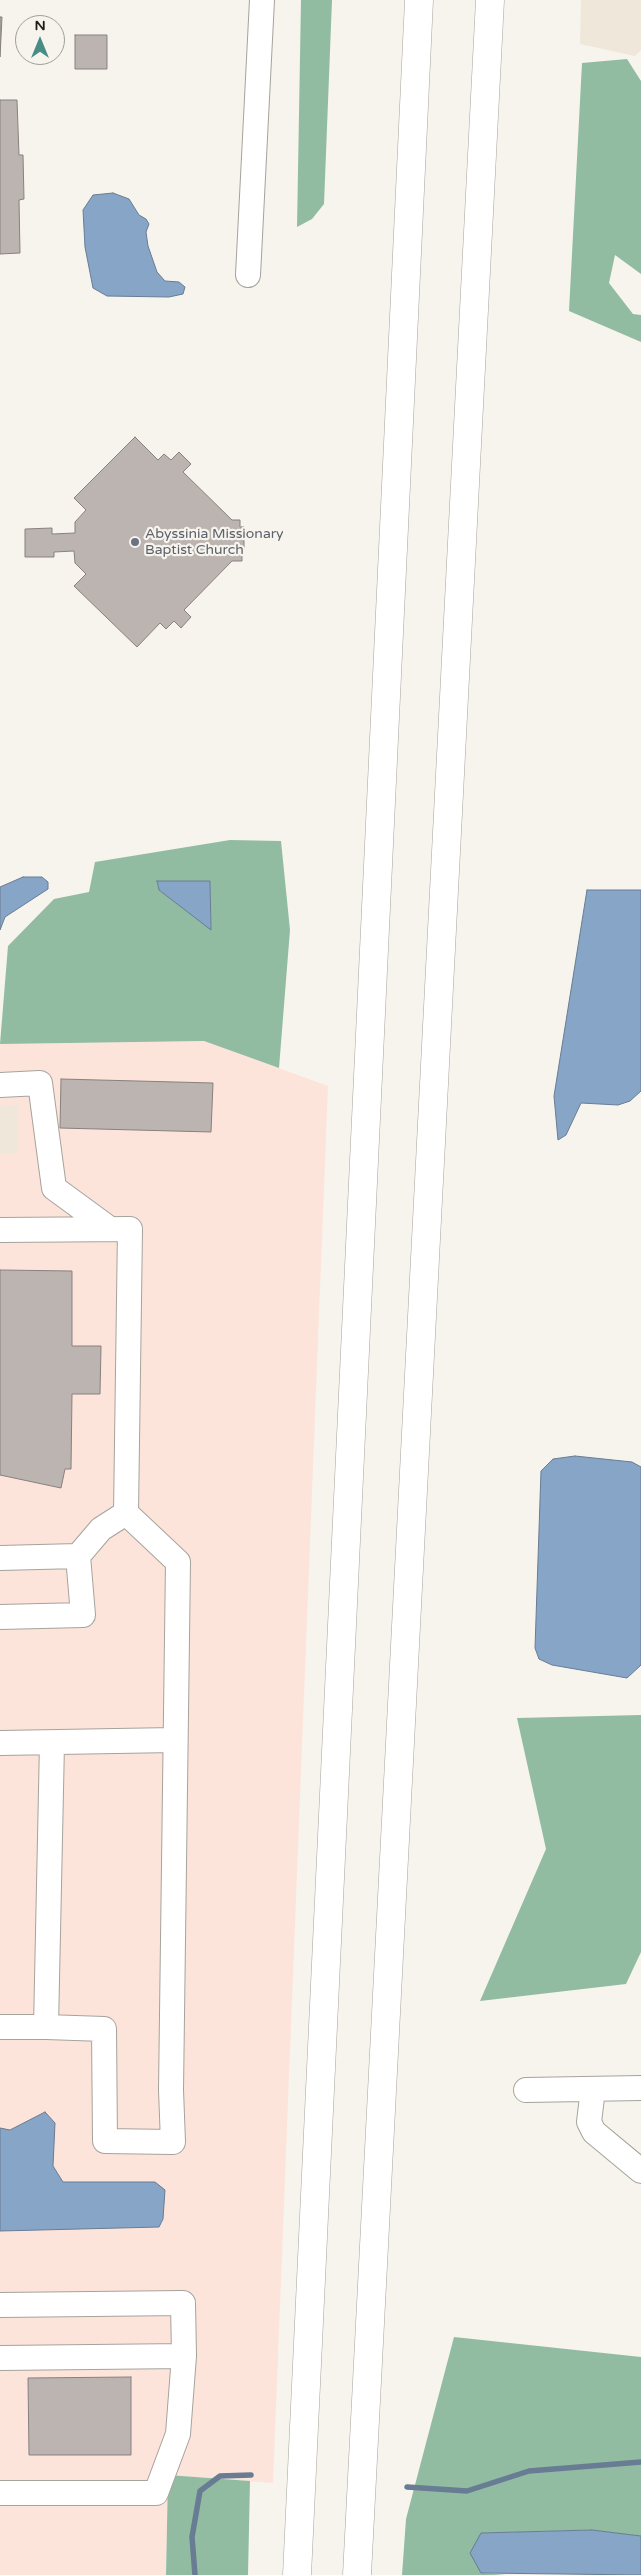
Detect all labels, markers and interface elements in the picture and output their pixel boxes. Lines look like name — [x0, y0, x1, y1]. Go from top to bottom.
north arrow — [15, 15, 65, 65]
text: N — [34, 17, 46, 34]
place label: Abyssinia Missionary Baptist Church — [145, 526, 284, 558]
marker: Abyssinia Missionary Baptist Church — [129, 536, 141, 548]

